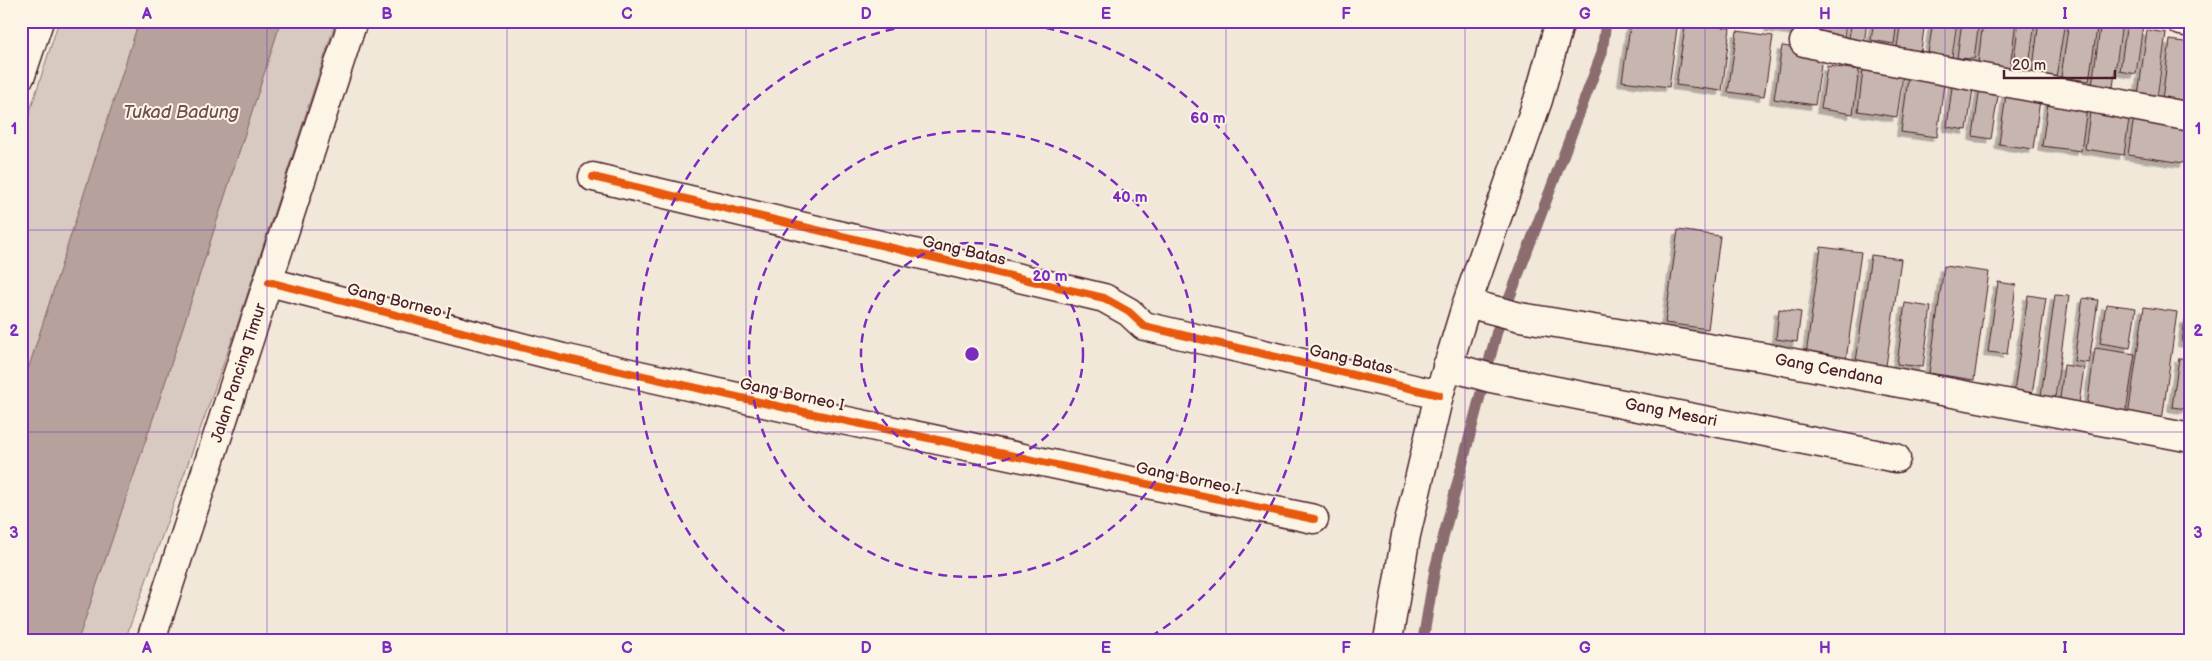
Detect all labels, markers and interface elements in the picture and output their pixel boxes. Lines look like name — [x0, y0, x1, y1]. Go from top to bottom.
text: A — [141, 5, 152, 24]
text: B — [381, 5, 393, 24]
text: C — [621, 5, 633, 24]
text: D — [860, 5, 872, 24]
text: E — [1101, 5, 1111, 24]
text: F — [1341, 5, 1351, 24]
text: G — [1579, 5, 1591, 24]
text: H — [1819, 5, 1831, 24]
text: I — [2062, 5, 2068, 24]
scale bar — [2004, 48, 2116, 80]
text: 20 m — [2012, 56, 2046, 75]
water label: Tukad Badung — [123, 102, 239, 123]
text: 60 m — [1190, 109, 1226, 128]
text: 1 — [11, 120, 17, 139]
text: 1 — [2195, 120, 2201, 139]
text: 40 m — [1112, 188, 1148, 207]
street label: Gang Batas — [920, 232, 1008, 270]
text: 20 m — [1033, 267, 1068, 286]
street label: Gang Borneo I — [345, 280, 453, 324]
street label: Jalan Pancing Timur — [208, 301, 271, 445]
text: 2 — [9, 322, 19, 341]
text: 2 — [2193, 322, 2203, 341]
street label: Gang Batas — [1307, 341, 1395, 379]
centre of rings — [963, 345, 981, 363]
street label: Gang Cendana — [1773, 350, 1885, 390]
street label: Gang Borneo I — [738, 375, 846, 415]
street label: Gang Mesari — [1623, 395, 1719, 431]
street label: Gang Borneo I — [1134, 459, 1242, 499]
text: 3 — [9, 524, 19, 543]
text: 3 — [2193, 524, 2203, 543]
text: A — [141, 639, 152, 658]
text: B — [381, 639, 393, 658]
text: C — [621, 639, 633, 658]
text: D — [860, 639, 872, 658]
text: E — [1101, 639, 1111, 658]
text: F — [1341, 639, 1351, 658]
text: G — [1579, 639, 1591, 658]
text: H — [1819, 639, 1831, 658]
text: I — [2062, 639, 2068, 658]

